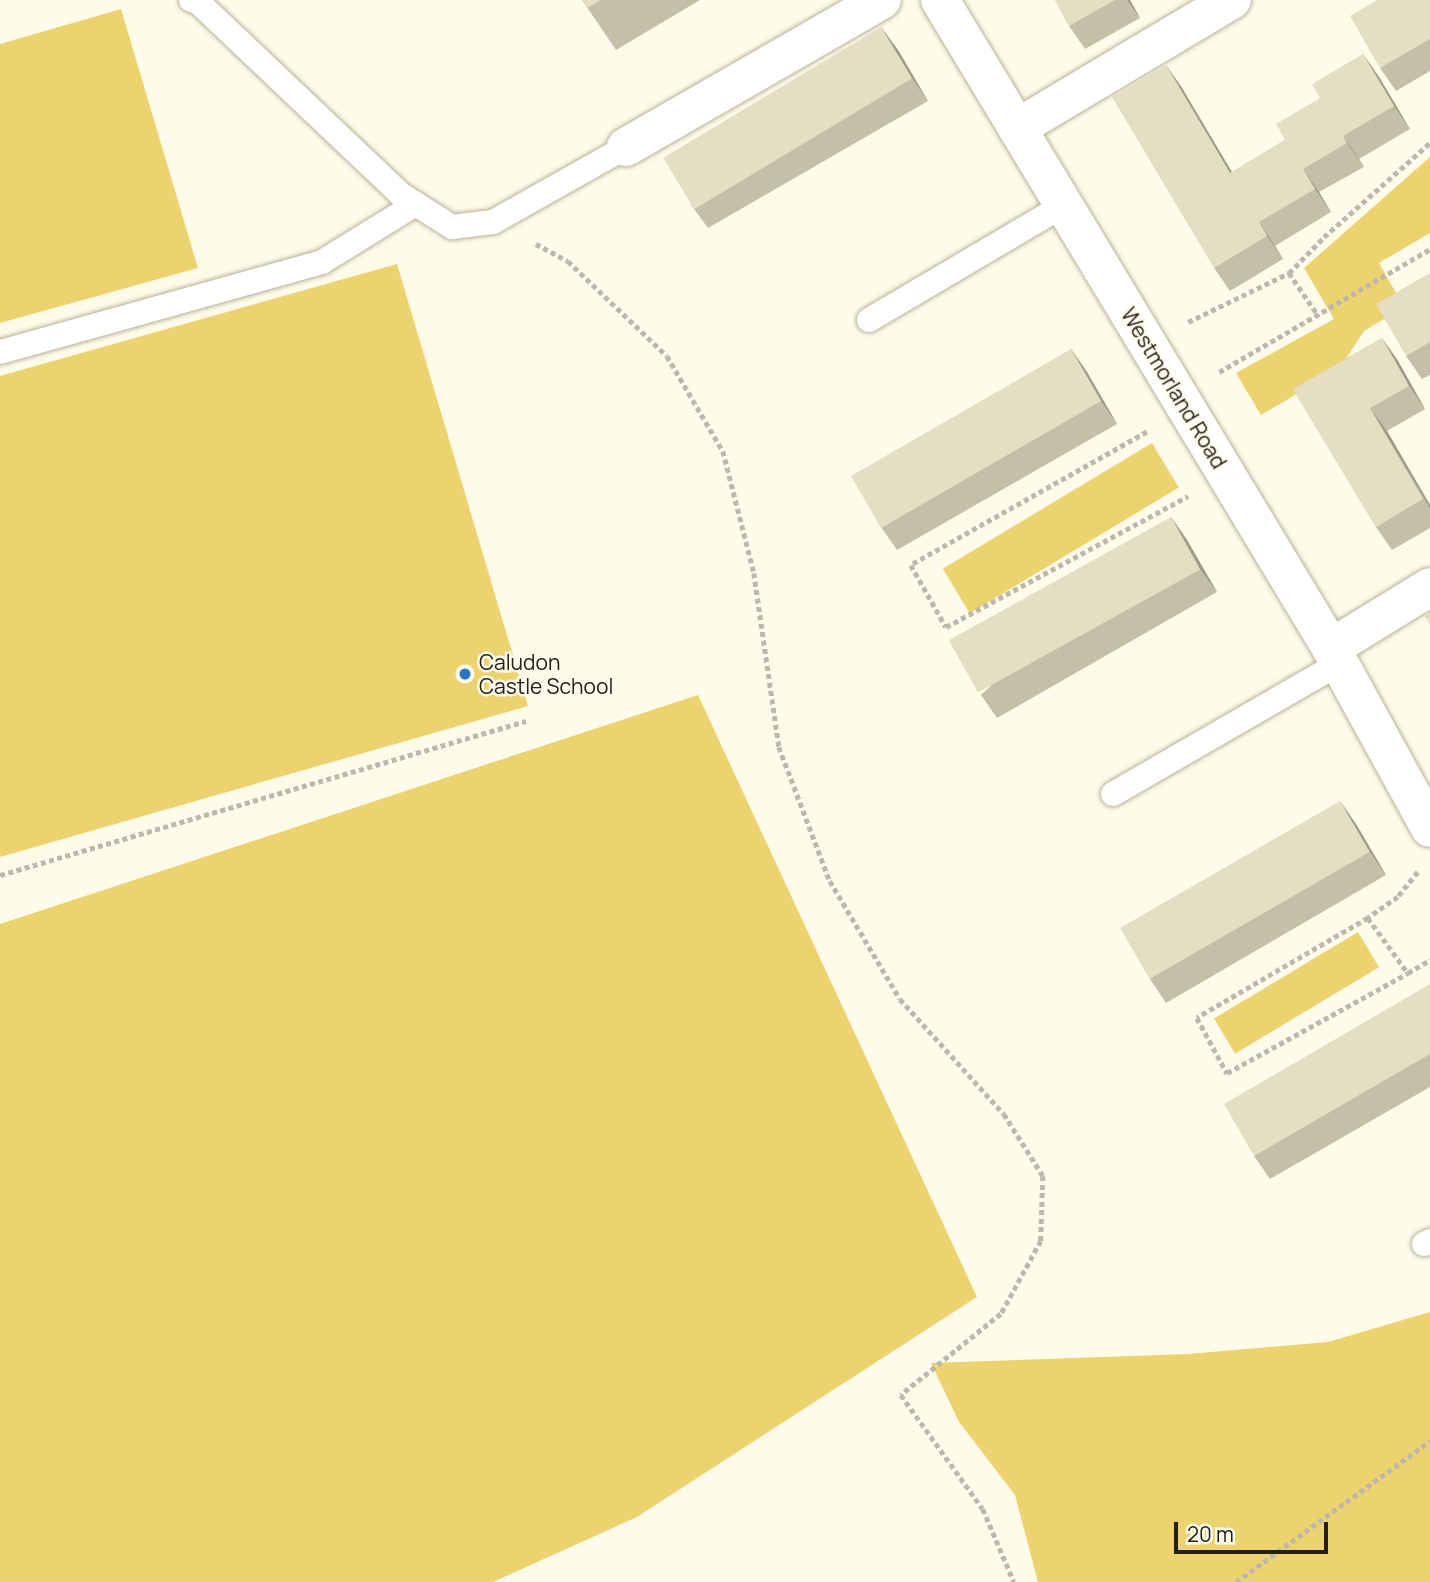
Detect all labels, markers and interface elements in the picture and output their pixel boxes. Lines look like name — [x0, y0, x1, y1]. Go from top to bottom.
street label: Westmorland Road — [1116, 303, 1232, 473]
place label: Caludon Castle School — [479, 649, 613, 699]
marker: Caludon Castle School — [457, 666, 473, 682]
scale bar — [1178, 1508, 1332, 1552]
text: 20 m — [1187, 1520, 1234, 1548]

